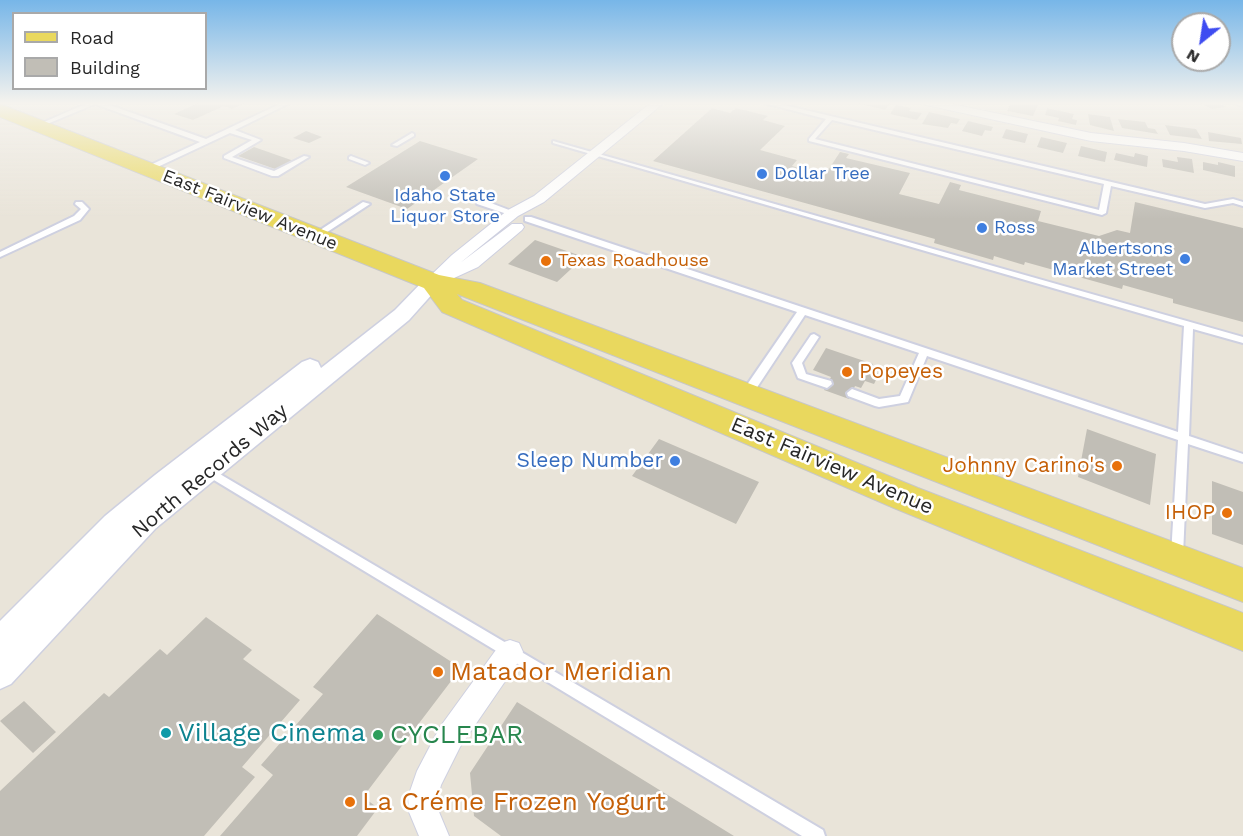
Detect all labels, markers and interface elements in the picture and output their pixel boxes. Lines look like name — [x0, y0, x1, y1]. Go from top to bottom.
legend — [12, 12, 207, 90]
north arrow — [1171, 12, 1231, 72]
text: Road — [70, 27, 114, 48]
text: N — [1183, 45, 1203, 67]
text: Building — [70, 57, 140, 78]
place label: Dollar Tree — [774, 163, 870, 185]
street label: East Fairview Avenue — [160, 165, 340, 255]
marker: Dollar Tree — [755, 167, 769, 181]
marker: Idaho State Liquor Store — [438, 169, 452, 183]
place label: Idaho State Liquor Store — [390, 185, 500, 228]
place label: Ross — [994, 217, 1035, 239]
marker: Ross — [975, 221, 989, 235]
place label: Albertsons Market Street — [1052, 238, 1173, 280]
place label: Texas Roadhouse — [558, 250, 709, 272]
marker: Albertsons Market Street — [1178, 252, 1192, 266]
marker: Texas Roadhouse — [539, 254, 553, 268]
place label: Popeyes — [859, 359, 943, 385]
marker: Popeyes — [840, 365, 854, 379]
street label: North Records Way — [127, 398, 293, 544]
street label: East Fairview Avenue — [727, 412, 937, 520]
place label: Sleep Number — [516, 448, 663, 474]
place label: Johnny Carino's — [943, 453, 1105, 479]
marker: Sleep Number — [668, 454, 682, 468]
marker: Johnny Carino's — [1110, 459, 1124, 473]
place label: IHOP — [1165, 500, 1215, 526]
marker: IHOP — [1220, 506, 1234, 520]
place label: Matador Meridian — [450, 656, 672, 688]
marker: Matador Meridian — [431, 665, 445, 679]
place label: Village Cinema — [178, 717, 365, 749]
place label: CYCLEBAR — [390, 719, 523, 751]
marker: Village Cinema — [159, 726, 173, 740]
marker: CYCLEBAR — [371, 728, 385, 742]
place label: La Créme Frozen Yogurt — [362, 786, 666, 818]
marker: La Créme Frozen Yogurt — [343, 795, 357, 809]

